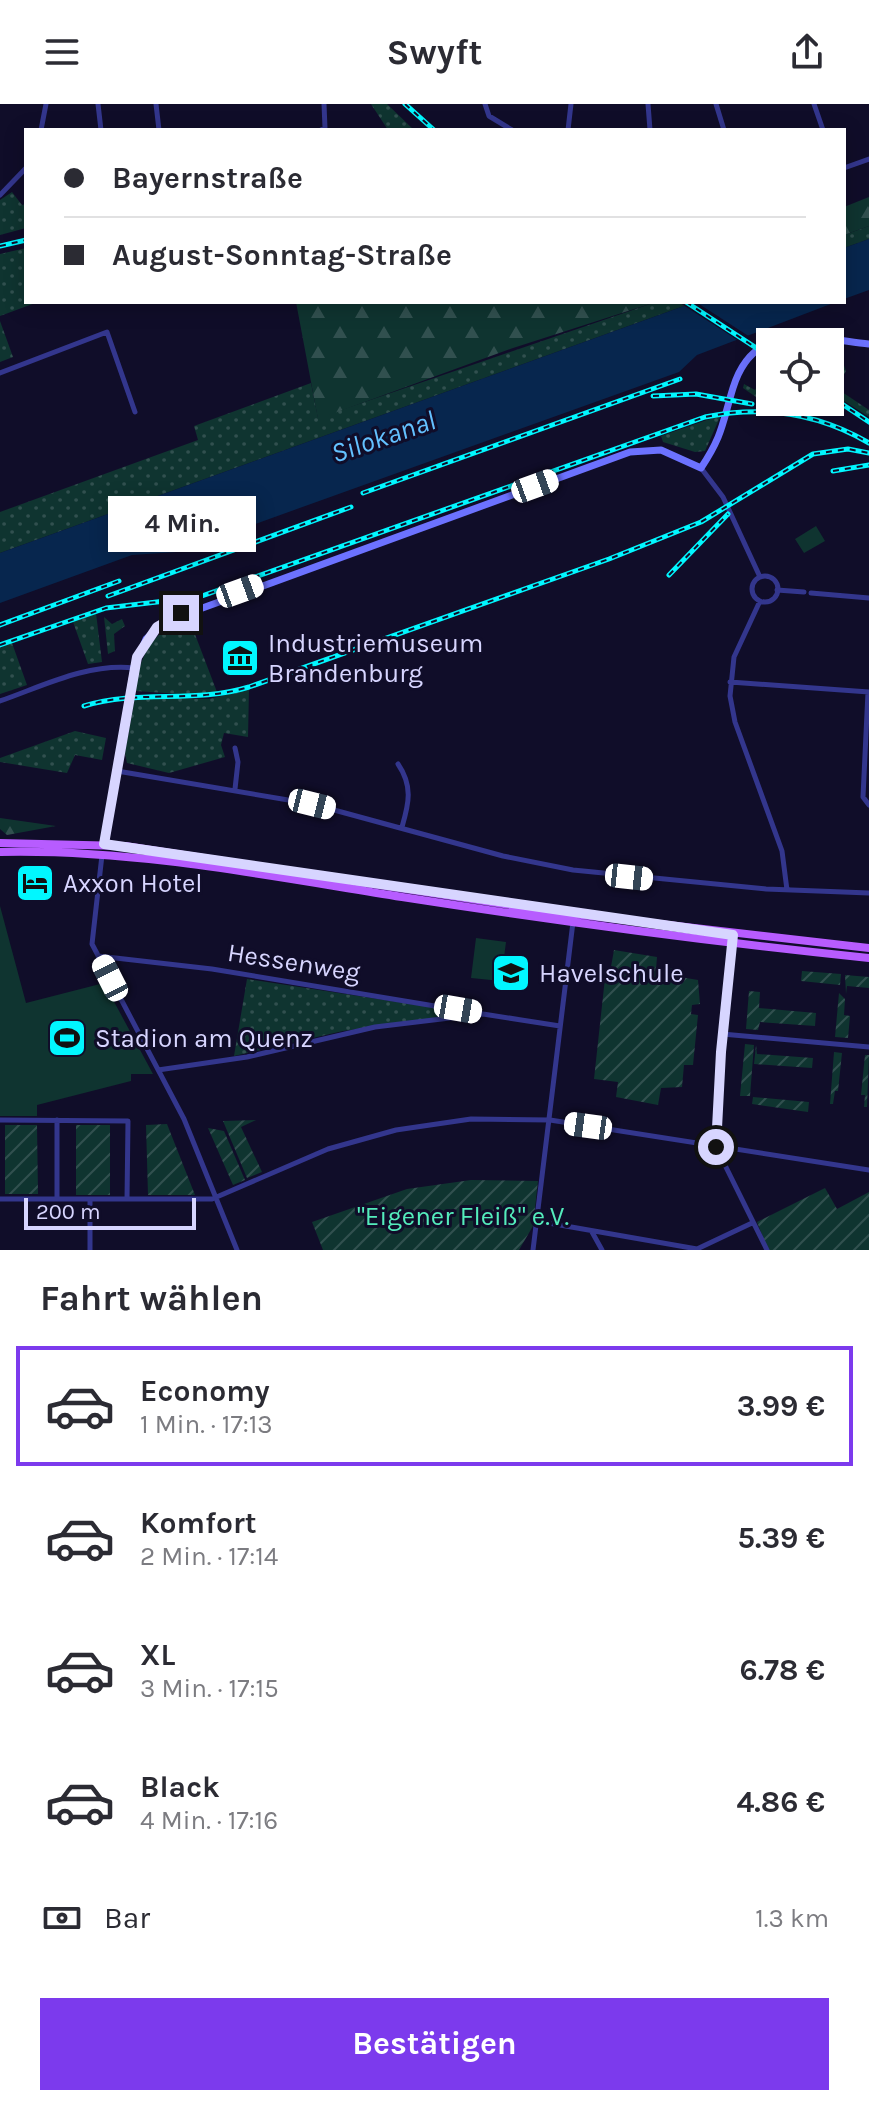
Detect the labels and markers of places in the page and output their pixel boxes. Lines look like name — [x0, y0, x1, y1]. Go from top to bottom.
place label: Industriemuseum Brandenburg — [268, 628, 483, 689]
museum icon: Industriemuseum Brandenburg — [219, 637, 261, 679]
hotel icon: Axxon Hotel — [14, 862, 56, 904]
place label: Axxon Hotel — [63, 868, 203, 899]
school or university icon: Havelschule — [490, 952, 532, 994]
place label: Havelschule — [539, 958, 684, 989]
sports icon: Stadion am Quenz — [46, 1017, 88, 1059]
place label: Stadion am Quenz — [95, 1023, 313, 1054]

